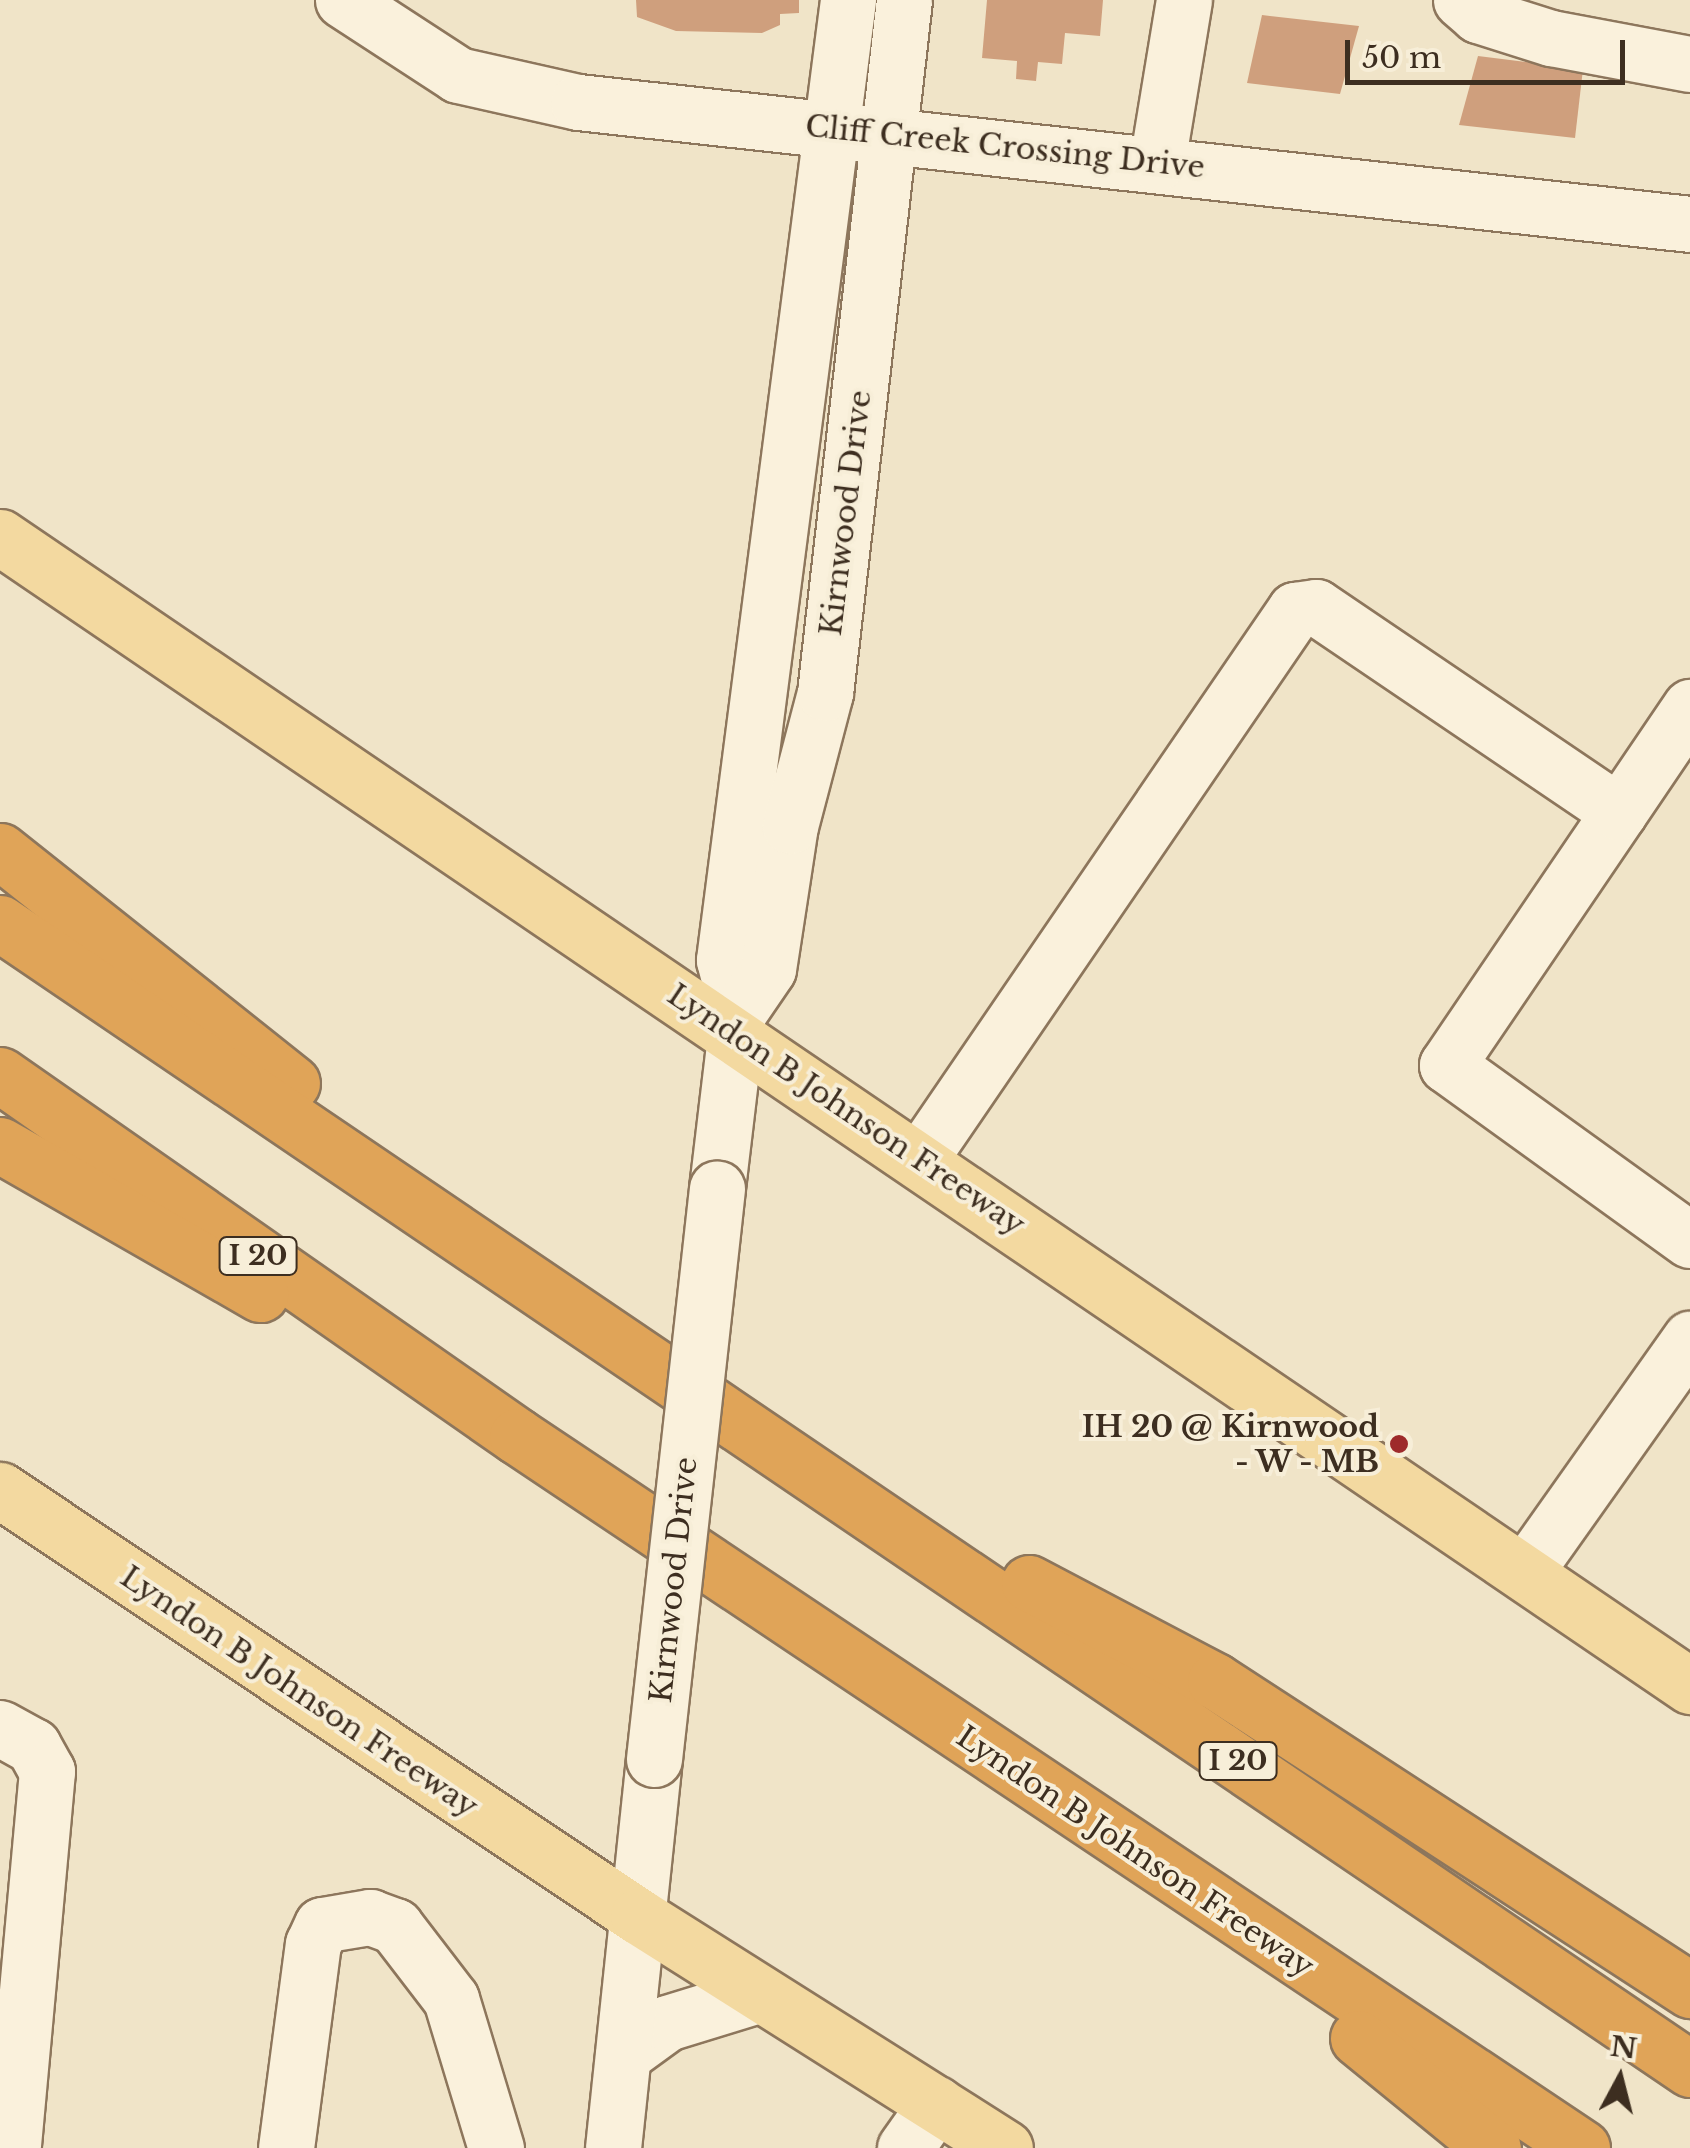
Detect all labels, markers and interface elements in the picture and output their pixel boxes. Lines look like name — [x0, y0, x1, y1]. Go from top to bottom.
scale bar — [1350, 20, 1630, 82]
text: 50 m — [1362, 39, 1441, 76]
street label: Cliff Creek Crossing Drive — [803, 108, 1207, 186]
street label: Kirnwood Drive — [813, 388, 879, 638]
street label: Lyndon B Johnson Freeway — [661, 977, 1031, 1243]
road number: I 20 — [218, 1233, 298, 1279]
place label: IH 20 @ Kirnwood - W - MB — [1082, 1409, 1379, 1480]
marker: IH 20 @ Kirnwood - W - MB — [1388, 1433, 1410, 1455]
street label: Kirnwood Drive — [643, 1455, 705, 1705]
street label: Lyndon B Johnson Freeway — [114, 1559, 484, 1825]
street label: Lyndon B Johnson Freeway — [950, 1719, 1320, 1985]
road number: I 20 — [1198, 1738, 1278, 1784]
north arrow — [1570, 2028, 1670, 2128]
text: N — [1609, 2029, 1639, 2067]

